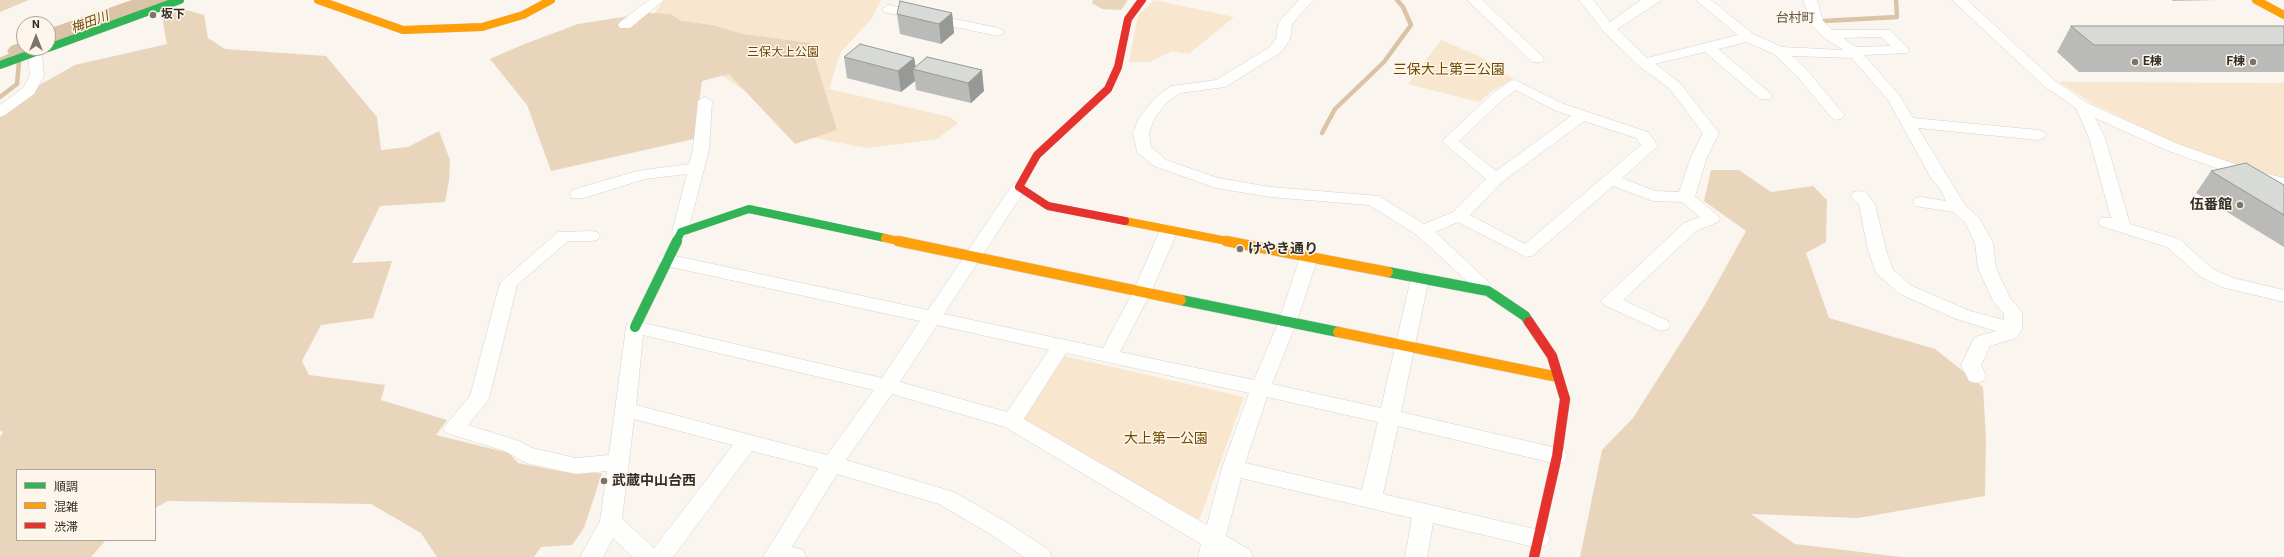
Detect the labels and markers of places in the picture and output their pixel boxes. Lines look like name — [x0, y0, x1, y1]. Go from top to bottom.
place label: 坂下 — [161, 8, 185, 22]
marker: 坂下 — [148, 10, 158, 20]
place label: E棟 — [2143, 55, 2162, 69]
place label: F棟 — [2226, 55, 2245, 69]
marker: E棟 — [2130, 57, 2140, 67]
marker: F棟 — [2248, 57, 2258, 67]
place label: 伍番館 — [2190, 197, 2232, 213]
marker: 伍番館 — [2235, 200, 2245, 210]
place label: けやき通り — [1248, 241, 1318, 257]
marker: けやき通り — [1235, 244, 1245, 254]
place label: 武蔵中山台西 — [612, 473, 696, 489]
marker: 武蔵中山台西 — [599, 476, 609, 486]

